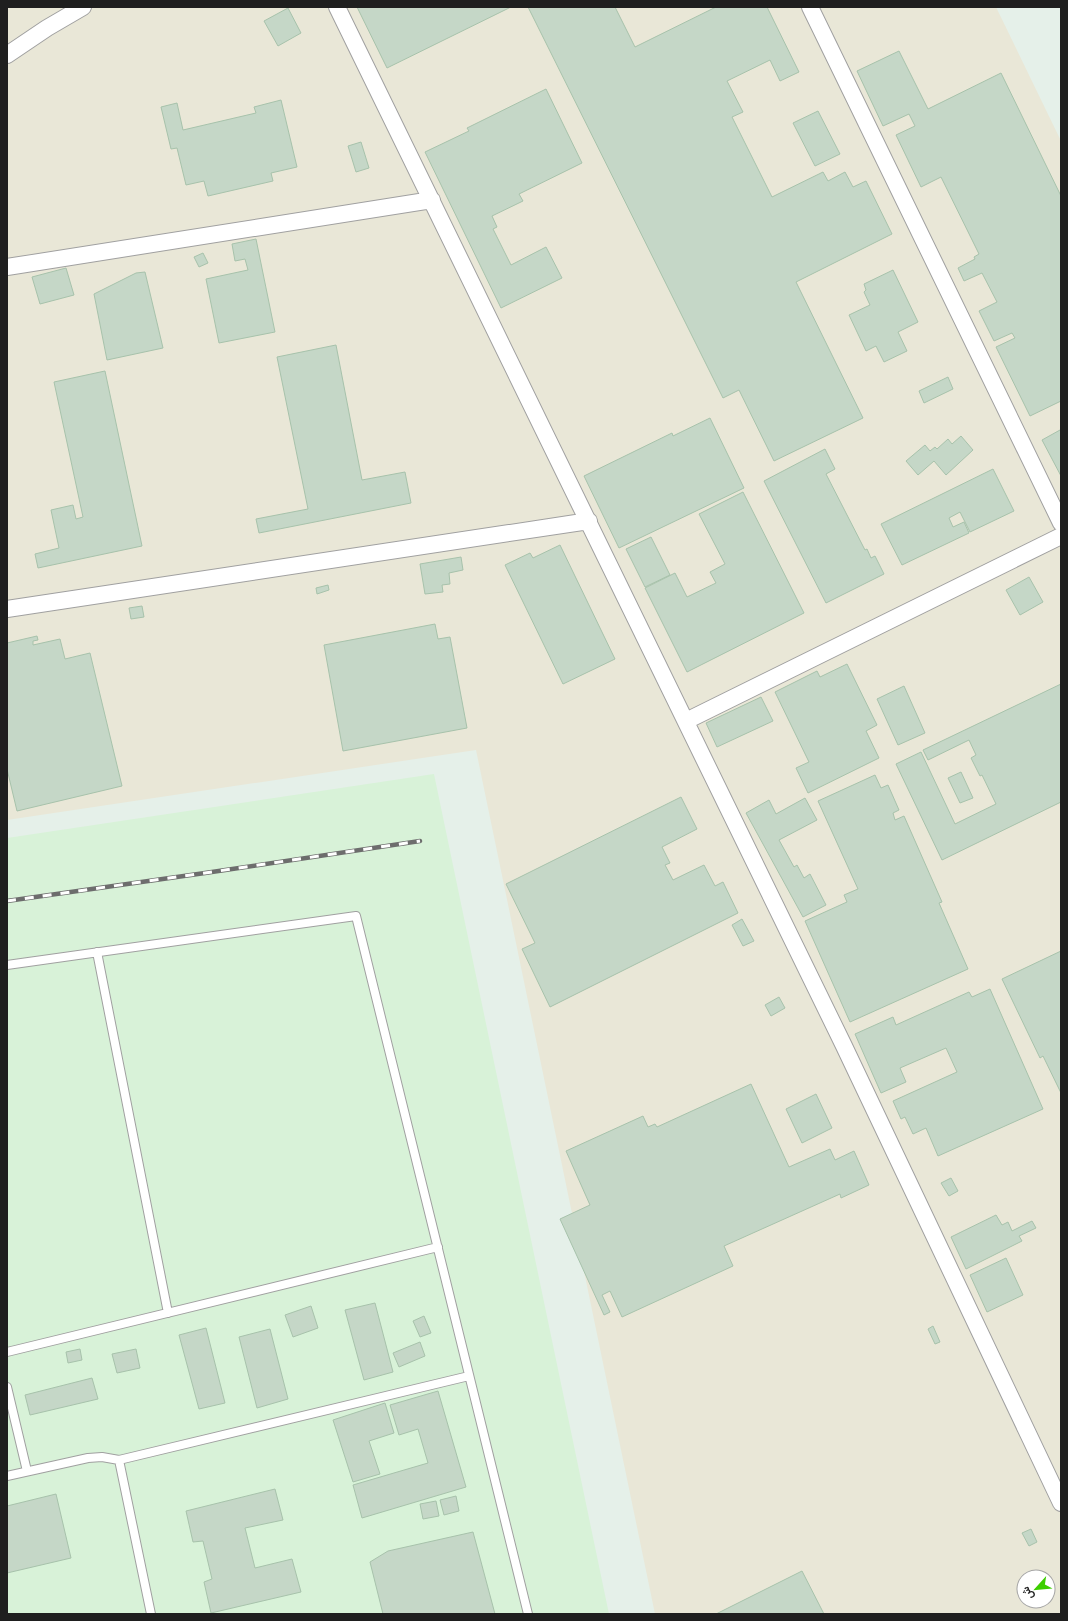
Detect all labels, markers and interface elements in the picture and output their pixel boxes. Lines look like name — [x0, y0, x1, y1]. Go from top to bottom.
north arrow — [1016, 1569, 1056, 1609]
text: ش — [1019, 1584, 1036, 1602]

